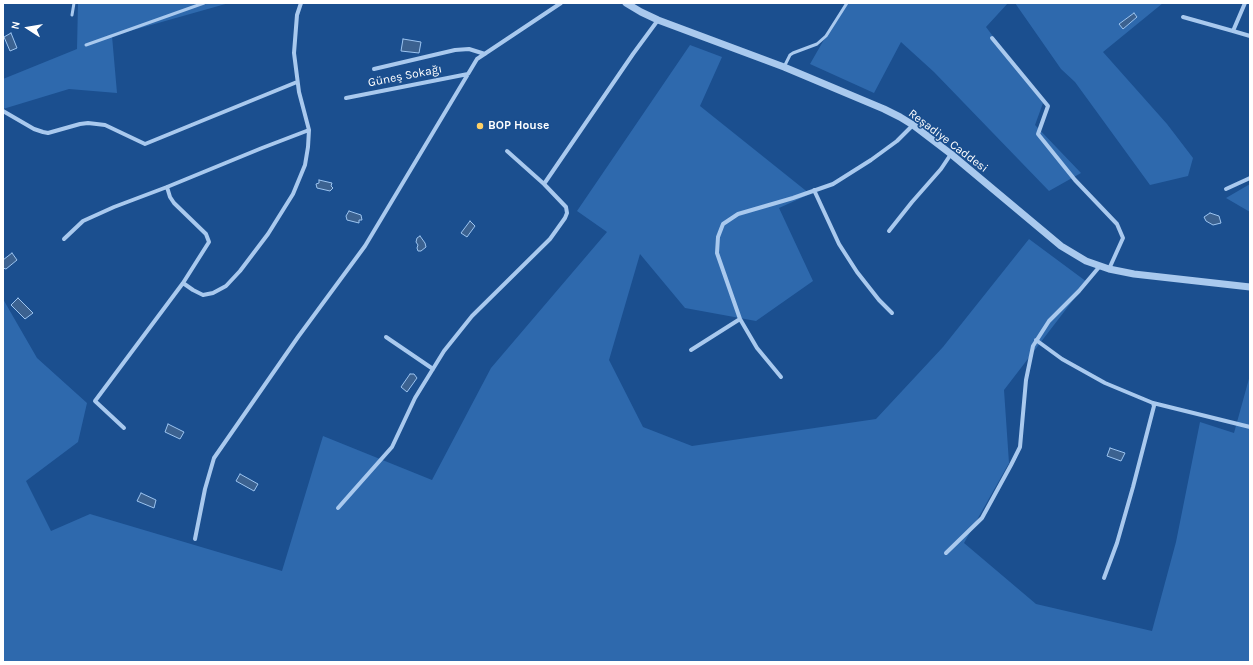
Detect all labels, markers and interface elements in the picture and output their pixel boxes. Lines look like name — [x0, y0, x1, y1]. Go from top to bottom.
north arrow — [8, 8, 48, 48]
text: N — [9, 20, 23, 31]
street label: Güneş Sokağı — [367, 62, 443, 90]
street label: Reşadiye Caddesi — [905, 106, 991, 176]
place label: BOP House — [488, 119, 549, 133]
marker: BOP House — [475, 121, 485, 131]

